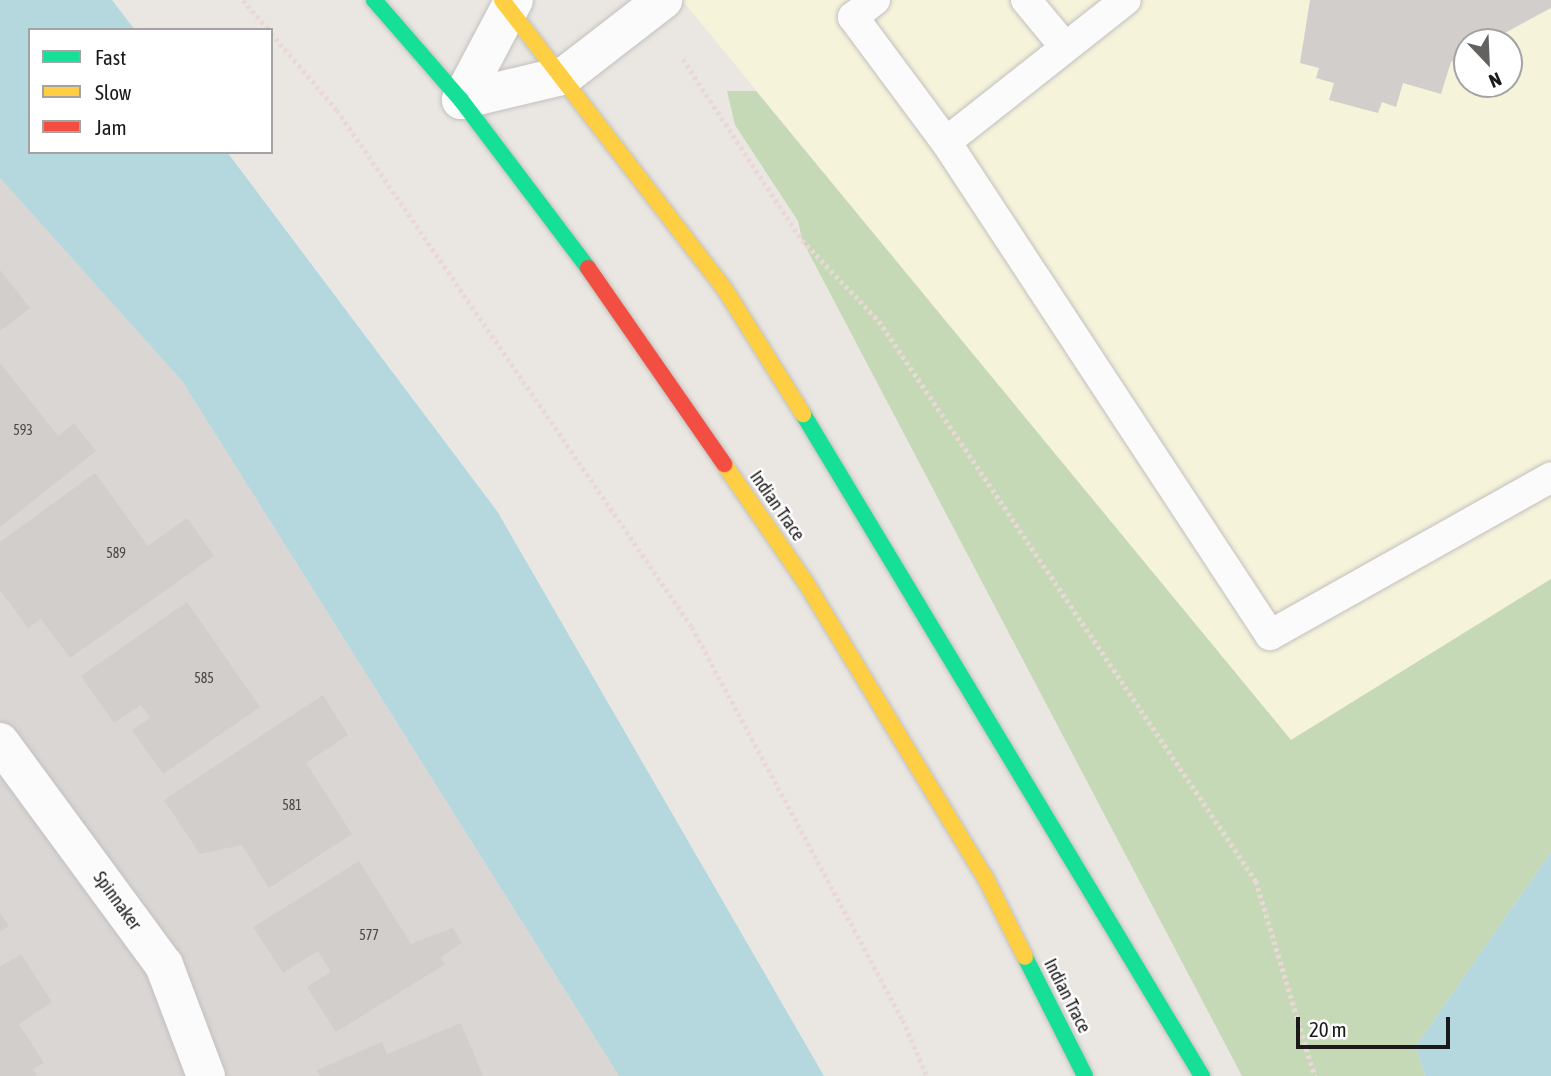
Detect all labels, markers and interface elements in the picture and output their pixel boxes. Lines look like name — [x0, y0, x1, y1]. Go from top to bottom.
legend — [28, 28, 273, 154]
north arrow — [1453, 28, 1523, 98]
text: Fast — [95, 45, 126, 69]
text: N — [1486, 68, 1505, 93]
text: Slow — [95, 80, 131, 104]
text: Jam — [95, 115, 127, 139]
house number: 593 — [13, 422, 33, 438]
street label: Indian Trace — [745, 467, 809, 545]
house number: 589 — [106, 545, 126, 561]
house number: 585 — [194, 670, 214, 686]
house number: 581 — [282, 797, 302, 813]
street label: Spinnaker — [89, 868, 145, 934]
house number: 577 — [359, 927, 379, 943]
street label: Indian Trace — [1039, 955, 1095, 1037]
scale bar — [1299, 1002, 1453, 1046]
text: 20 m — [1309, 1017, 1347, 1041]

